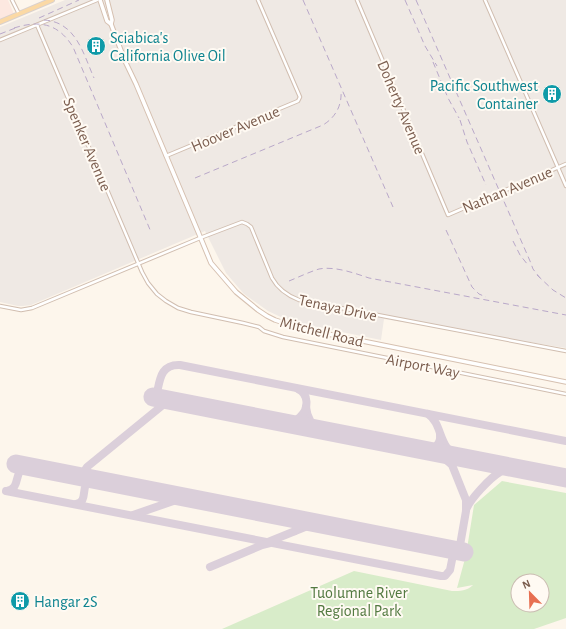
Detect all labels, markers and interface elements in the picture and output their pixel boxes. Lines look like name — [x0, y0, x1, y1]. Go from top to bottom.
place label: Sciabica's California Olive Oil — [110, 30, 226, 64]
building icon: Sciabica's California Olive Oil — [85, 35, 107, 57]
street label: Doherty Avenue — [373, 58, 428, 157]
place label: Pacific Southwest Container — [430, 78, 539, 112]
building icon: Pacific Southwest Container — [541, 83, 563, 105]
street label: Spenker Avenue — [60, 95, 114, 194]
street label: Hoover Avenue — [189, 103, 282, 155]
street label: Nathan Avenue — [460, 164, 555, 216]
street label: Tenaya Drive — [297, 292, 378, 325]
street label: Mitchell Road — [278, 314, 365, 350]
street label: Airport Way — [385, 351, 461, 382]
north arrow — [510, 573, 550, 613]
text: N — [521, 578, 532, 591]
park label: Tuolumne River Regional Park — [310, 585, 408, 619]
building icon: Hangar 2S — [9, 590, 31, 612]
place label: Hangar 2S — [34, 594, 98, 610]

